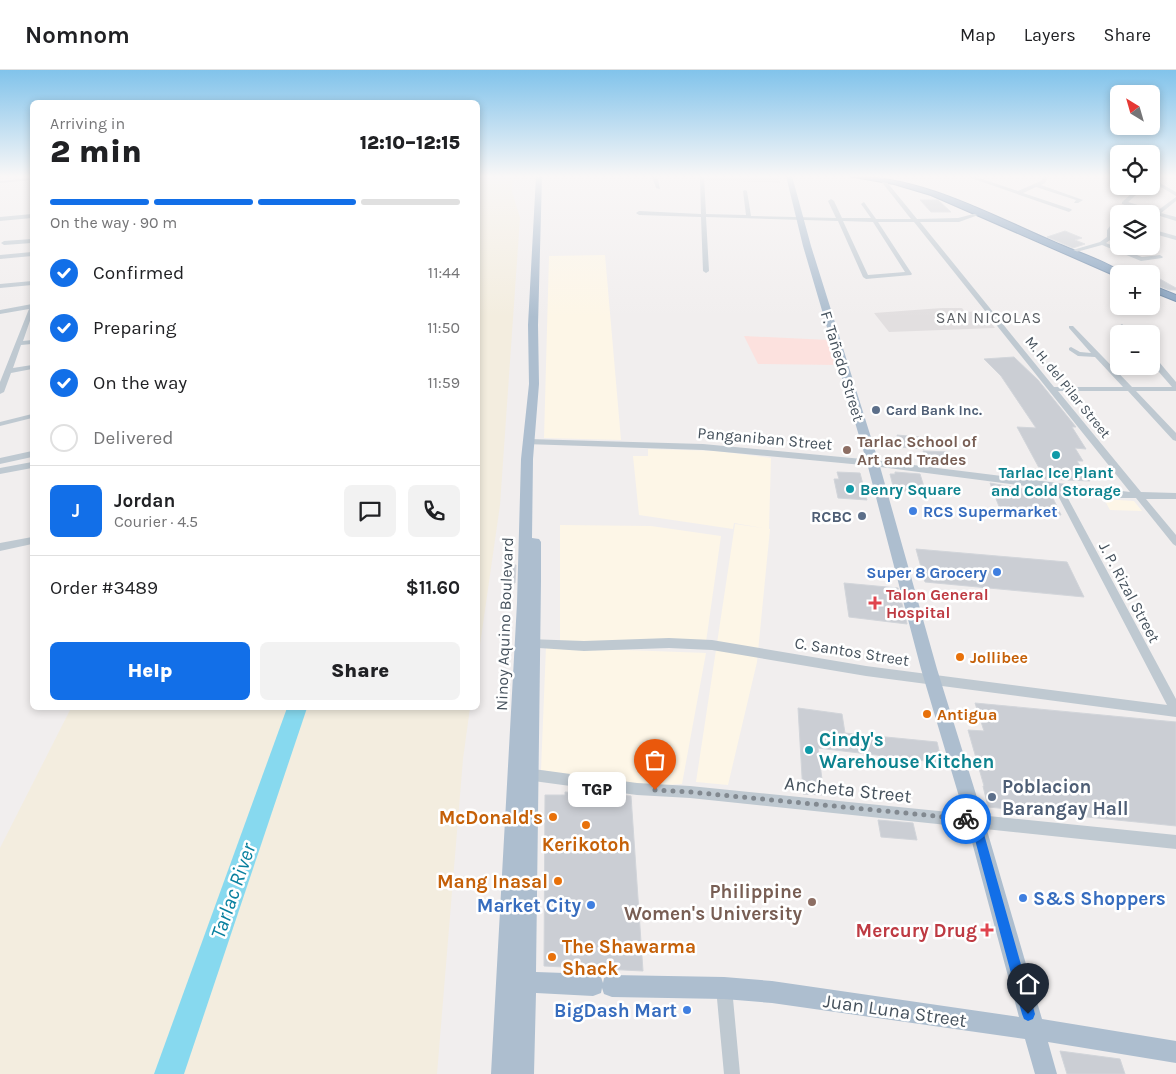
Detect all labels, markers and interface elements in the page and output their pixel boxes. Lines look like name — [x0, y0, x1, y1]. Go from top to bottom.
text: Nomnom — [25, 21, 130, 49]
text: Map — [960, 24, 996, 46]
text: Layers — [1024, 24, 1076, 46]
text: Share — [1104, 24, 1151, 46]
north arrow — [1110, 85, 1160, 135]
map controls — [1110, 85, 1160, 375]
text: Arriving in — [50, 114, 125, 133]
text: 12:10–12:15 — [360, 132, 460, 154]
text: 2 min — [50, 133, 142, 170]
button: locate — [1110, 145, 1160, 195]
button: layers — [1110, 205, 1160, 255]
text: On the way · 90 m — [50, 213, 177, 232]
icon: check — [50, 259, 78, 287]
text: Confirmed — [93, 262, 184, 284]
text: 11:44 — [428, 263, 460, 282]
button: + — [1110, 265, 1160, 315]
district label: SAN NICOLAS — [936, 308, 1042, 327]
street label: F. Tañedo Street — [817, 309, 868, 424]
icon: check — [50, 314, 78, 342]
text: Preparing — [93, 317, 176, 339]
text: 11:50 — [427, 318, 460, 337]
button: − — [1110, 325, 1160, 375]
street label: M. H. del Pilar Street — [1021, 333, 1114, 442]
icon: check — [50, 369, 78, 397]
text: On the way — [93, 372, 187, 394]
text: 11:59 — [427, 373, 460, 392]
place label: Card Bank Inc. — [886, 402, 982, 419]
marker: Card Bank Inc. — [870, 404, 882, 416]
street label: Panganiban Street — [697, 423, 833, 454]
text: Delivered — [93, 427, 173, 449]
place label: Tarlac School of Art and Trades — [857, 432, 977, 469]
marker: Tarlac School of Art and Trades — [841, 444, 853, 456]
marker: Tarlac Ice Plant and Cold Storage — [1050, 449, 1062, 461]
place label: Tarlac Ice Plant and Cold Storage — [991, 463, 1121, 500]
place label: Benry Square — [860, 480, 961, 499]
marker: Benry Square — [844, 483, 856, 495]
button: chat — [344, 485, 396, 537]
button: phone — [408, 485, 460, 537]
text: Jordan — [114, 490, 175, 512]
text: J — [72, 500, 80, 522]
place label: RCS Supermarket — [923, 502, 1058, 521]
marker: RCS Supermarket — [907, 505, 919, 517]
place label: RCBC — [811, 507, 852, 526]
marker: RCBC — [856, 510, 868, 522]
text: Courier · 4.5 — [114, 512, 198, 531]
street label: Ninoy Aquino Boulevard — [492, 537, 517, 711]
street label: J. P. Rizal Street — [1095, 538, 1164, 646]
place label: Super 8 Grocery — [866, 563, 987, 582]
marker: Super 8 Grocery — [991, 566, 1003, 578]
text: Order #3489 — [50, 577, 158, 599]
text: $11.60 — [406, 577, 460, 599]
place label: Talon General Hospital — [886, 585, 989, 622]
marker: Talon General Hospital — [868, 596, 882, 610]
street label: C. Santos Street — [793, 633, 910, 670]
button: Help — [50, 642, 250, 700]
button: Share — [260, 642, 460, 700]
place label: Jollibee — [970, 648, 1028, 667]
marker: Jollibee — [954, 651, 966, 663]
place label: Antigua — [937, 705, 997, 724]
marker: Antigua — [921, 708, 933, 720]
place label: Cindy's Warehouse Kitchen — [819, 729, 994, 773]
pin — [634, 739, 676, 790]
marker: Cindy's Warehouse Kitchen — [803, 744, 815, 756]
icon: bag — [641, 746, 669, 774]
callout: TGP — [568, 772, 625, 808]
street label: Ancheta Street — [783, 772, 913, 808]
place label: Poblacion Barangay Hall — [1002, 776, 1128, 820]
text: TGP — [582, 780, 612, 799]
marker: Poblacion Barangay Hall — [986, 791, 998, 803]
courier — [941, 794, 991, 844]
icon: bike — [952, 805, 980, 833]
place label: McDonald's — [439, 807, 543, 829]
marker: McDonald's — [547, 811, 559, 823]
marker: Kerikotoh — [580, 819, 592, 831]
place label: Kerikotoh — [542, 834, 630, 856]
water label: Tarlac River — [205, 839, 261, 942]
place label: Mang Inasal — [437, 871, 548, 893]
marker: Mang Inasal — [552, 875, 564, 887]
place label: Philippine Women's University — [624, 881, 802, 925]
place label: S&S Shoppers — [1033, 888, 1166, 910]
marker: S&S Shoppers — [1017, 892, 1029, 904]
place label: Market City — [477, 895, 581, 917]
marker: Philippine Women's University — [806, 896, 818, 908]
marker: Market City — [585, 899, 597, 911]
place label: Mercury Drug — [856, 920, 977, 942]
marker: Mercury Drug — [981, 924, 993, 936]
place label: The Shawarma Shack — [562, 936, 696, 980]
marker: The Shawarma Shack — [546, 951, 558, 963]
pin — [1007, 963, 1049, 1014]
icon: home — [1014, 970, 1042, 998]
street label: Juan Luna Street — [822, 990, 968, 1032]
place label: BigDash Mart — [554, 1000, 677, 1022]
marker: BigDash Mart — [681, 1004, 693, 1016]

